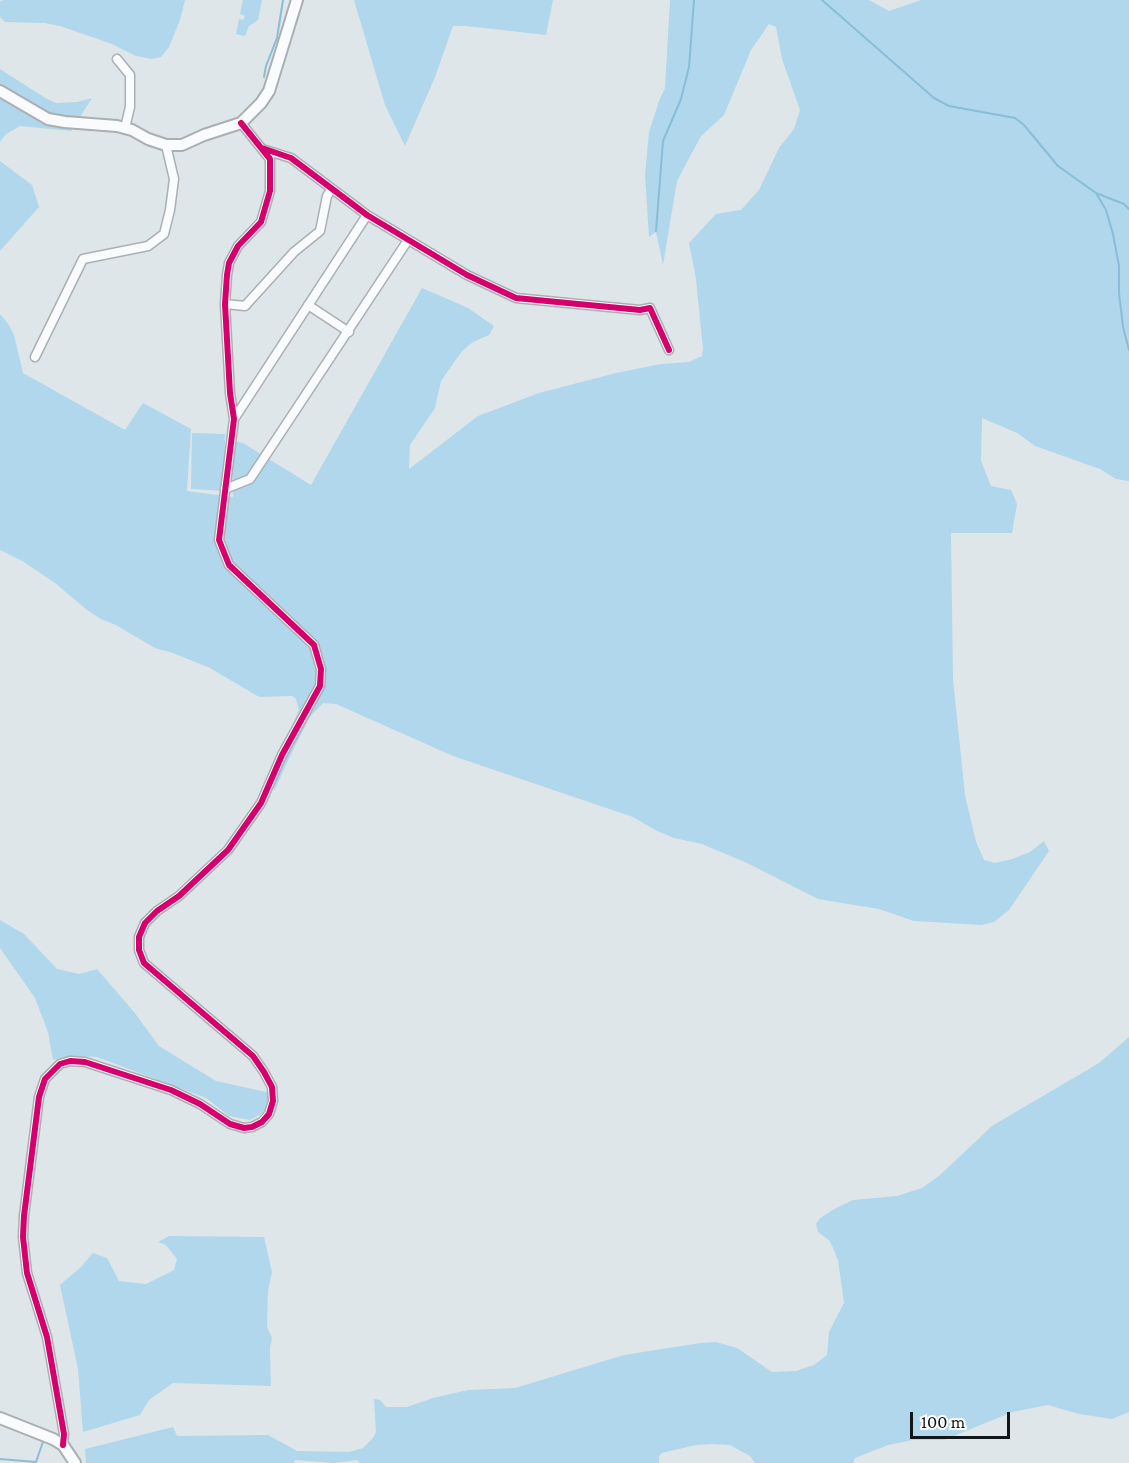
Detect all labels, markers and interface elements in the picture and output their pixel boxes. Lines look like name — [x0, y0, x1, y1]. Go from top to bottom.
scale bar — [913, 1400, 1014, 1438]
text: 100 m — [921, 1412, 965, 1432]

